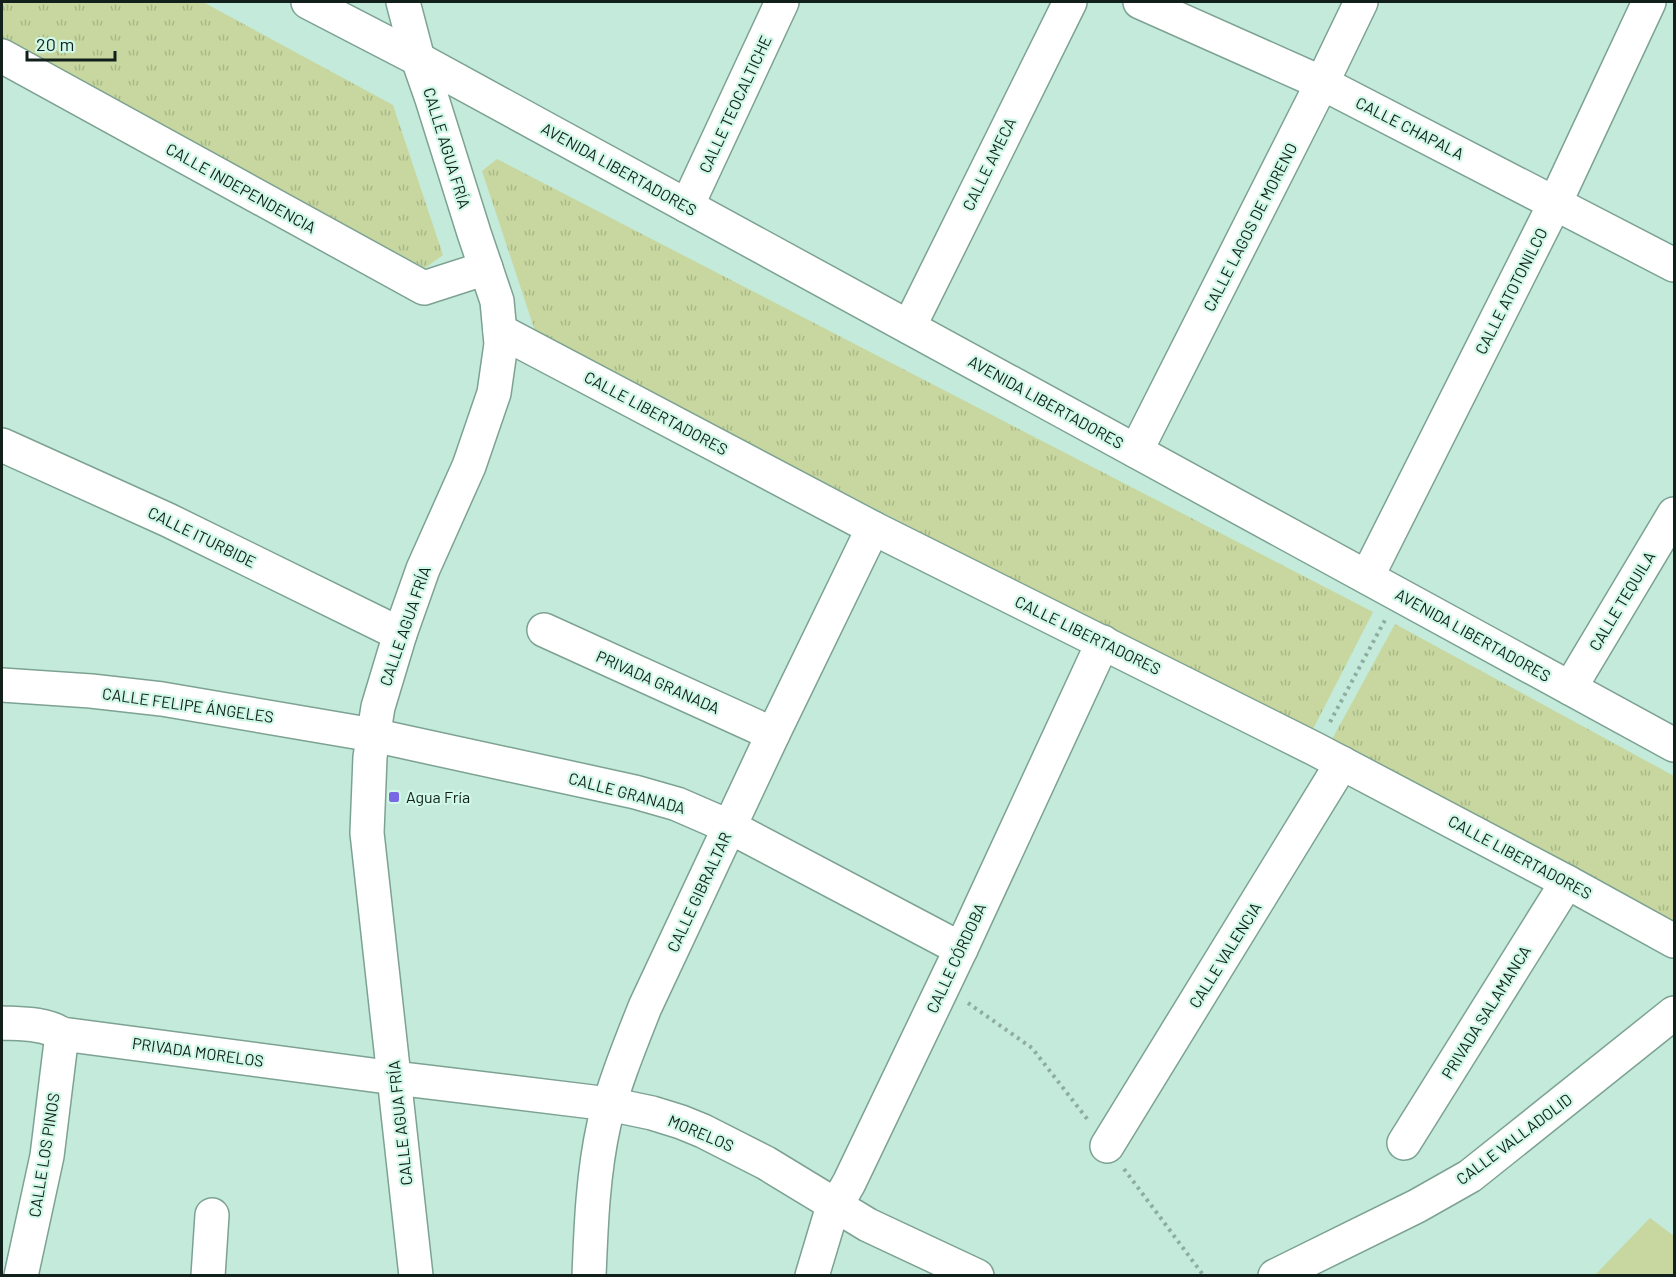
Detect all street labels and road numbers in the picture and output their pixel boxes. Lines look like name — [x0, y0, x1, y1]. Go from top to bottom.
street label: CALLE TEOCALTICHE — [694, 32, 775, 175]
street label: CALLE AGUA FRÍA — [420, 85, 475, 211]
street label: CALLE CHAPALA — [1353, 92, 1468, 163]
street label: CALLE AMECA — [958, 114, 1019, 213]
street label: AVENIDA LIBERTADORES — [538, 118, 700, 219]
street label: CALLE INDEPENDENCIA — [163, 138, 320, 237]
street label: CALLE LAGOS DE MORENO — [1199, 139, 1300, 314]
street label: CALLE ATOTONILCO — [1470, 224, 1551, 357]
street label: AVENIDA LIBERTADORES — [965, 351, 1127, 452]
street label: CALLE LIBERTADORES — [581, 367, 731, 458]
street label: CALLE ITURBIDE — [145, 502, 259, 571]
street label: CALLE TEQUILA — [1584, 547, 1659, 654]
street label: CALLE AGUA FRÍA — [375, 563, 434, 688]
street label: AVENIDA LIBERTADORES — [1392, 584, 1554, 685]
street label: CALLE LIBERTADORES — [1012, 591, 1164, 678]
street label: PRIVADA GRANADA — [594, 646, 723, 717]
street label: CALLE FELIPE ÁNGELES — [101, 683, 275, 726]
street label: CALLE GRANADA — [567, 768, 688, 817]
street label: CALLE LIBERTADORES — [1445, 811, 1595, 902]
street label: CALLE GIBRALTAR — [662, 829, 735, 955]
street label: CALLE VALENCIA — [1184, 898, 1265, 1011]
street label: CALLE CÓRDOBA — [922, 900, 989, 1016]
street label: PRIVADA SALAMANCA — [1437, 941, 1534, 1082]
street label: PRIVADA MORELOS — [131, 1033, 265, 1070]
street label: CALLE AGUA FRÍA — [383, 1059, 416, 1187]
street label: CALLE VALLADOLID — [1452, 1089, 1575, 1188]
street label: CALLE LOS PINOS — [24, 1091, 63, 1219]
street label: MORELOS — [666, 1110, 737, 1155]

